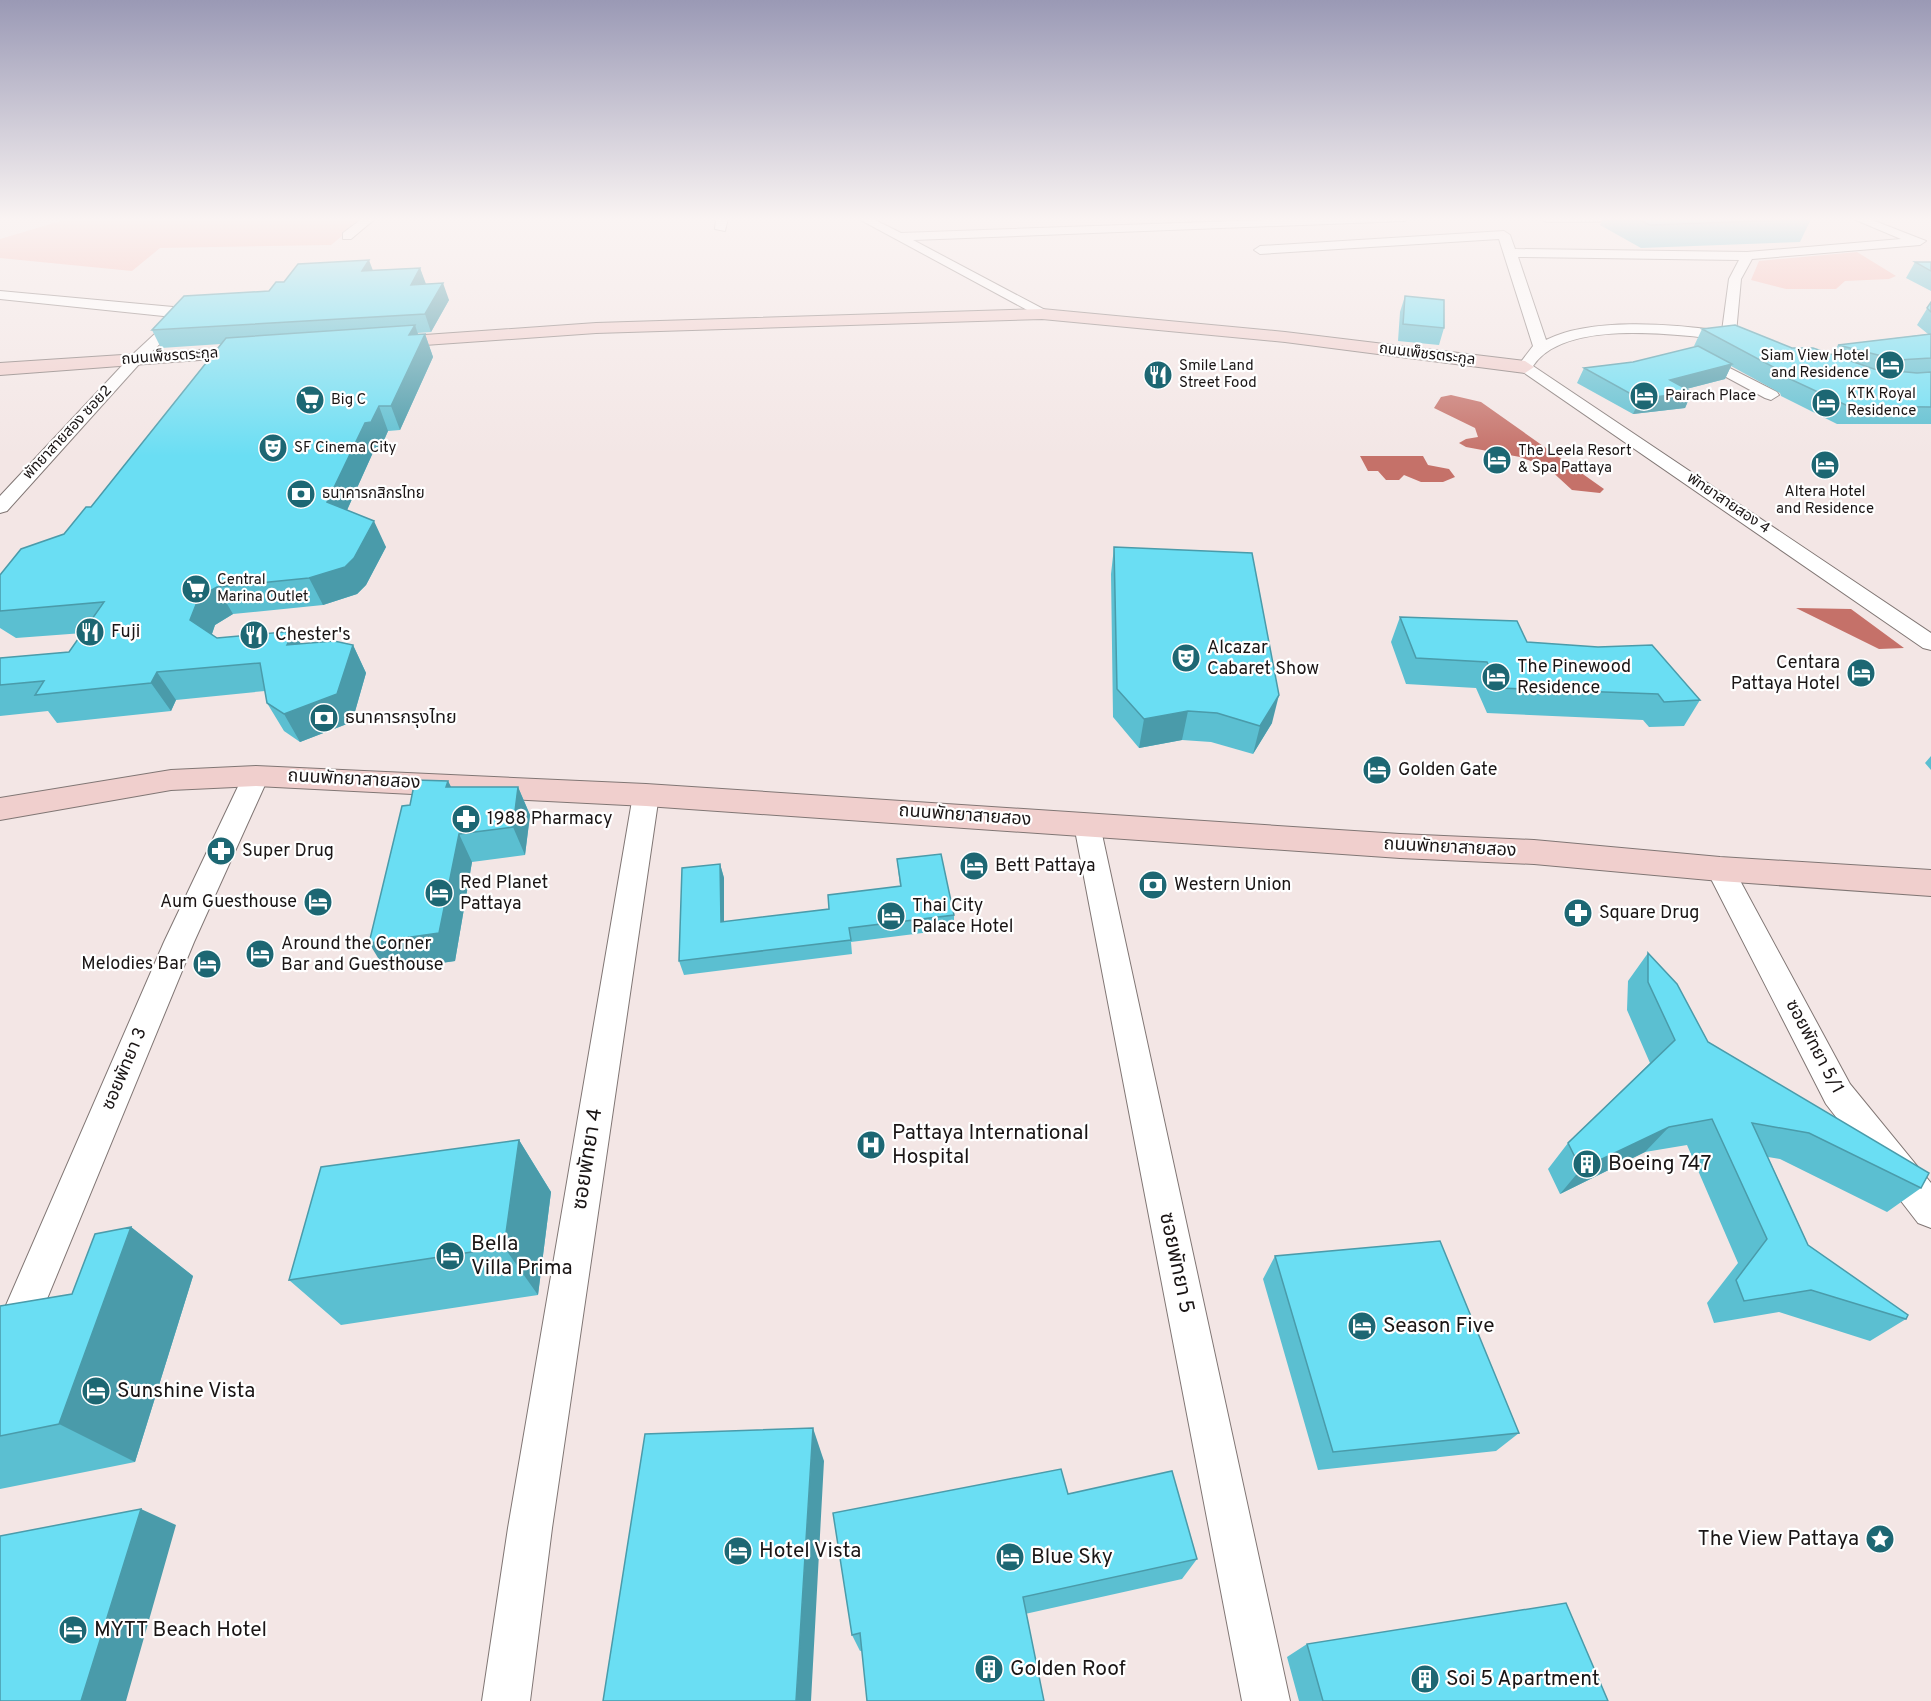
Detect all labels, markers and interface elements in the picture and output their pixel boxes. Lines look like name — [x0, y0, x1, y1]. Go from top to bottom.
street label: ถนนเพ็ชรตระกูล — [1378, 339, 1476, 370]
street label: ถนนเพ็ชรตระกูล — [121, 343, 219, 370]
place label: Siam View Hotel and Residence — [1760, 347, 1869, 383]
hotel icon: Siam View Hotel and Residence — [1874, 349, 1906, 381]
place label: Smile Land Street Food — [1179, 357, 1257, 393]
restaurant icon: Smile Land Street Food — [1142, 359, 1174, 391]
hotel icon: Pairach Place — [1628, 380, 1660, 412]
street label: พัทยาสายสอง ซอย2 — [19, 382, 117, 484]
supermarket icon: Big C — [294, 384, 326, 416]
place label: KTK Royal Residence — [1847, 385, 1916, 421]
place label: Pairach Place — [1665, 387, 1756, 406]
hotel icon: KTK Royal Residence — [1810, 387, 1842, 419]
place label: Big C — [331, 391, 366, 410]
theatre icon: SF Cinema City — [257, 432, 289, 464]
place label: SF Cinema City — [294, 439, 396, 458]
place label: The Leela Resort & Spa Pattaya — [1518, 442, 1632, 478]
hotel icon: The Leela Resort & Spa Pattaya — [1481, 444, 1513, 476]
hotel icon: Altera Hotel and Residence — [1809, 449, 1841, 481]
street label: พัทยาสายสอง 4 — [1683, 469, 1773, 539]
bank icon: ธนาคารกสิกรไทย — [285, 478, 317, 510]
place label: Altera Hotel and Residence — [1776, 483, 1874, 519]
place label: ธนาคารกสิกรไทย — [322, 485, 425, 504]
place label: Central Marina Outlet — [217, 571, 308, 607]
supermarket icon: Central Marina Outlet — [180, 573, 212, 605]
restaurant icon: Fuji — [74, 616, 106, 648]
restaurant icon: Chester's — [238, 619, 270, 651]
place label: Fuji — [111, 621, 140, 644]
place label: Chester's — [275, 624, 351, 647]
place label: Alcazar Cabaret Show — [1207, 637, 1319, 681]
theatre icon: Alcazar Cabaret Show — [1170, 642, 1202, 674]
place label: Centara Pattaya Hotel — [1731, 652, 1840, 696]
place label: The Pinewood Residence — [1517, 656, 1631, 700]
hotel icon: Centara Pattaya Hotel — [1845, 657, 1877, 689]
hotel icon: The Pinewood Residence — [1480, 661, 1512, 693]
bank icon: ธนาคารกรุงไทย — [308, 702, 340, 734]
place label: ธนาคารกรุงไทย — [345, 707, 457, 730]
hotel icon: Golden Gate — [1361, 754, 1393, 786]
place label: Golden Gate — [1398, 759, 1497, 782]
street label: ถนนพัทยาสายสอง — [287, 765, 421, 795]
street label: ถนนพัทยาสายสอง — [898, 800, 1032, 832]
pharmacy icon: 1988 Pharmacy — [450, 803, 482, 835]
place label: 1988 Pharmacy — [487, 808, 613, 831]
street label: ถนนพัทยาสายสอง — [1383, 833, 1517, 863]
pharmacy icon: Super Drug — [205, 835, 237, 867]
place label: Super Drug — [242, 840, 334, 863]
hotel icon: Bett Pattaya — [958, 850, 990, 882]
place label: Bett Pattaya — [995, 855, 1095, 878]
bank icon: Western Union — [1137, 869, 1169, 901]
place label: Red Planet Pattaya — [460, 872, 548, 916]
place label: Western Union — [1174, 874, 1292, 897]
hotel icon: Red Planet Pattaya — [423, 877, 455, 909]
hotel icon: Aum Guesthouse — [302, 886, 334, 918]
place label: Aum Guesthouse — [160, 891, 297, 914]
place label: Thai City Palace Hotel — [912, 895, 1014, 939]
pharmacy icon: Square Drug — [1562, 897, 1594, 929]
hotel icon: Thai City Palace Hotel — [875, 900, 907, 932]
place label: Square Drug — [1599, 902, 1699, 925]
place label: Around the Corner Bar and Guesthouse — [281, 933, 444, 977]
hotel icon: Around the Corner Bar and Guesthouse — [244, 938, 276, 970]
hotel icon: Melodies Bar — [191, 948, 223, 980]
place label: Melodies Bar — [81, 953, 186, 976]
street label: ซอยพัทยา 5/1 — [1780, 996, 1848, 1098]
street label: ซอยพัทยา 3 — [97, 1024, 153, 1114]
street label: ซอยพัทยา 4 — [567, 1106, 609, 1212]
place label: Pattaya International Hospital — [892, 1120, 1089, 1171]
hospital icon: Pattaya International Hospital — [855, 1129, 887, 1161]
building icon: Boeing 747 — [1571, 1148, 1603, 1180]
place label: Boeing 747 — [1608, 1151, 1711, 1178]
street label: ซอยพัทยา 5 — [1152, 1210, 1200, 1316]
place label: Bella Villa Prima — [471, 1231, 573, 1282]
hotel icon: Bella Villa Prima — [434, 1240, 466, 1272]
hotel icon: Season Five — [1346, 1310, 1378, 1342]
place label: Season Five — [1383, 1313, 1495, 1340]
hotel icon: Sunshine Vista — [80, 1375, 112, 1407]
place label: Sunshine Vista — [117, 1378, 255, 1405]
place icon: The View Pattaya — [1864, 1523, 1896, 1555]
place label: The View Pattaya — [1698, 1526, 1859, 1553]
hotel icon: Hotel Vista — [722, 1535, 754, 1567]
place label: Hotel Vista — [759, 1538, 861, 1565]
hotel icon: Blue Sky — [994, 1541, 1026, 1573]
place label: Blue Sky — [1031, 1544, 1113, 1571]
hotel icon: MYTT Beach Hotel — [57, 1614, 89, 1646]
place label: MYTT Beach Hotel — [94, 1617, 267, 1644]
building icon: Golden Roof — [973, 1653, 1005, 1685]
place label: Golden Roof — [1010, 1656, 1126, 1683]
building icon: Soi 5 Apartment — [1409, 1663, 1441, 1695]
place label: Soi 5 Apartment — [1446, 1666, 1600, 1693]

